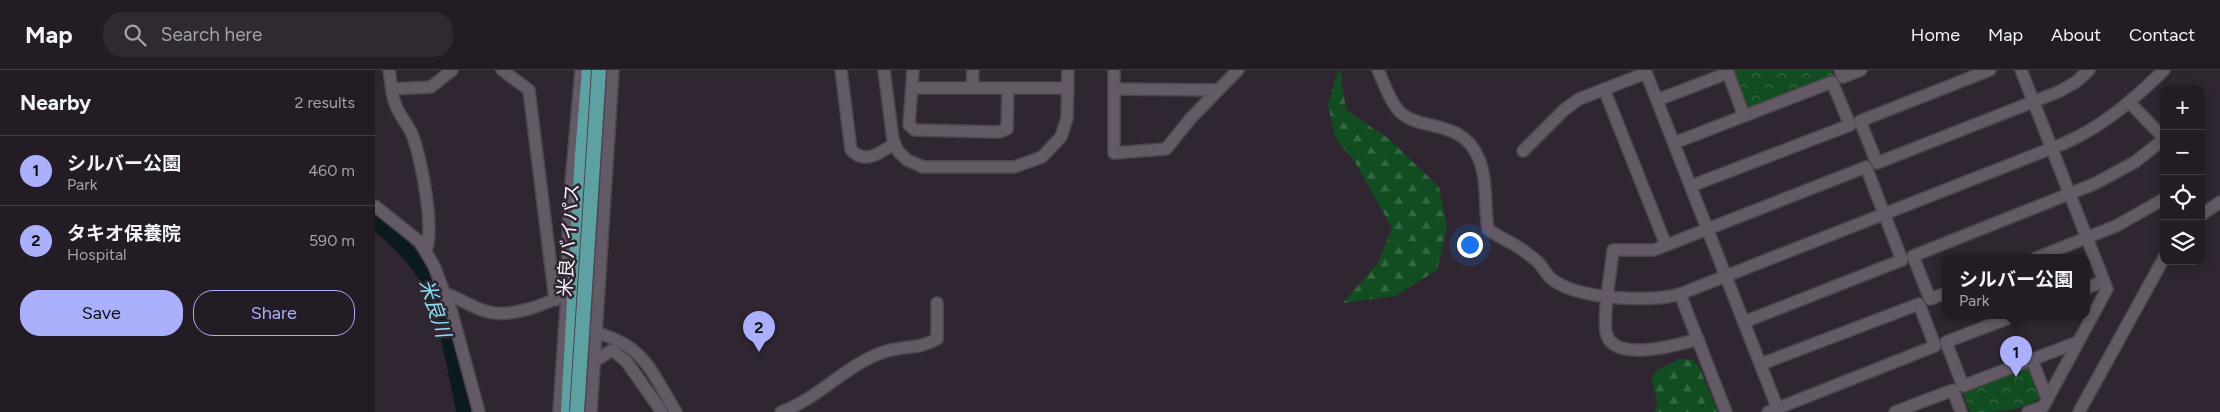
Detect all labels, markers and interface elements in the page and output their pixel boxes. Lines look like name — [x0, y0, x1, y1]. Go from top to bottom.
search box — [103, 12, 453, 57]
text: Map — [25, 20, 73, 49]
icon: search — [121, 21, 149, 49]
text: Search here — [161, 23, 262, 46]
text: Home — [1911, 24, 1960, 46]
text: Map — [1988, 24, 2023, 46]
text: About — [2051, 24, 2101, 46]
text: Contact — [2129, 24, 2195, 46]
map controls — [2160, 85, 2205, 265]
button: + — [2160, 85, 2205, 130]
text: Nearby — [20, 90, 91, 115]
text: 2 results — [295, 93, 355, 112]
button: − — [2160, 130, 2205, 175]
text: シルバー公園 — [67, 152, 181, 175]
text: 1 — [33, 161, 39, 180]
text: 460 m — [308, 161, 355, 180]
text: Park — [67, 175, 97, 194]
button: locate — [2160, 175, 2205, 220]
street label: 米良バイパス — [553, 183, 584, 298]
button: layers — [2160, 220, 2205, 265]
text: タキオ保養院 — [67, 222, 181, 245]
text: 2 — [31, 231, 41, 250]
text: 590 m — [309, 231, 355, 250]
your location — [1457, 232, 1483, 258]
text: Hospital — [67, 245, 127, 264]
popup — [1942, 254, 2090, 319]
text: シルバー公園 — [1959, 268, 2073, 291]
water label: 米良川 — [414, 276, 456, 342]
button: Save — [20, 290, 183, 336]
button: Share — [193, 290, 355, 336]
text: Park — [1959, 291, 1989, 310]
pin: 2 — [743, 311, 775, 352]
pin: 1 — [2000, 336, 2032, 377]

